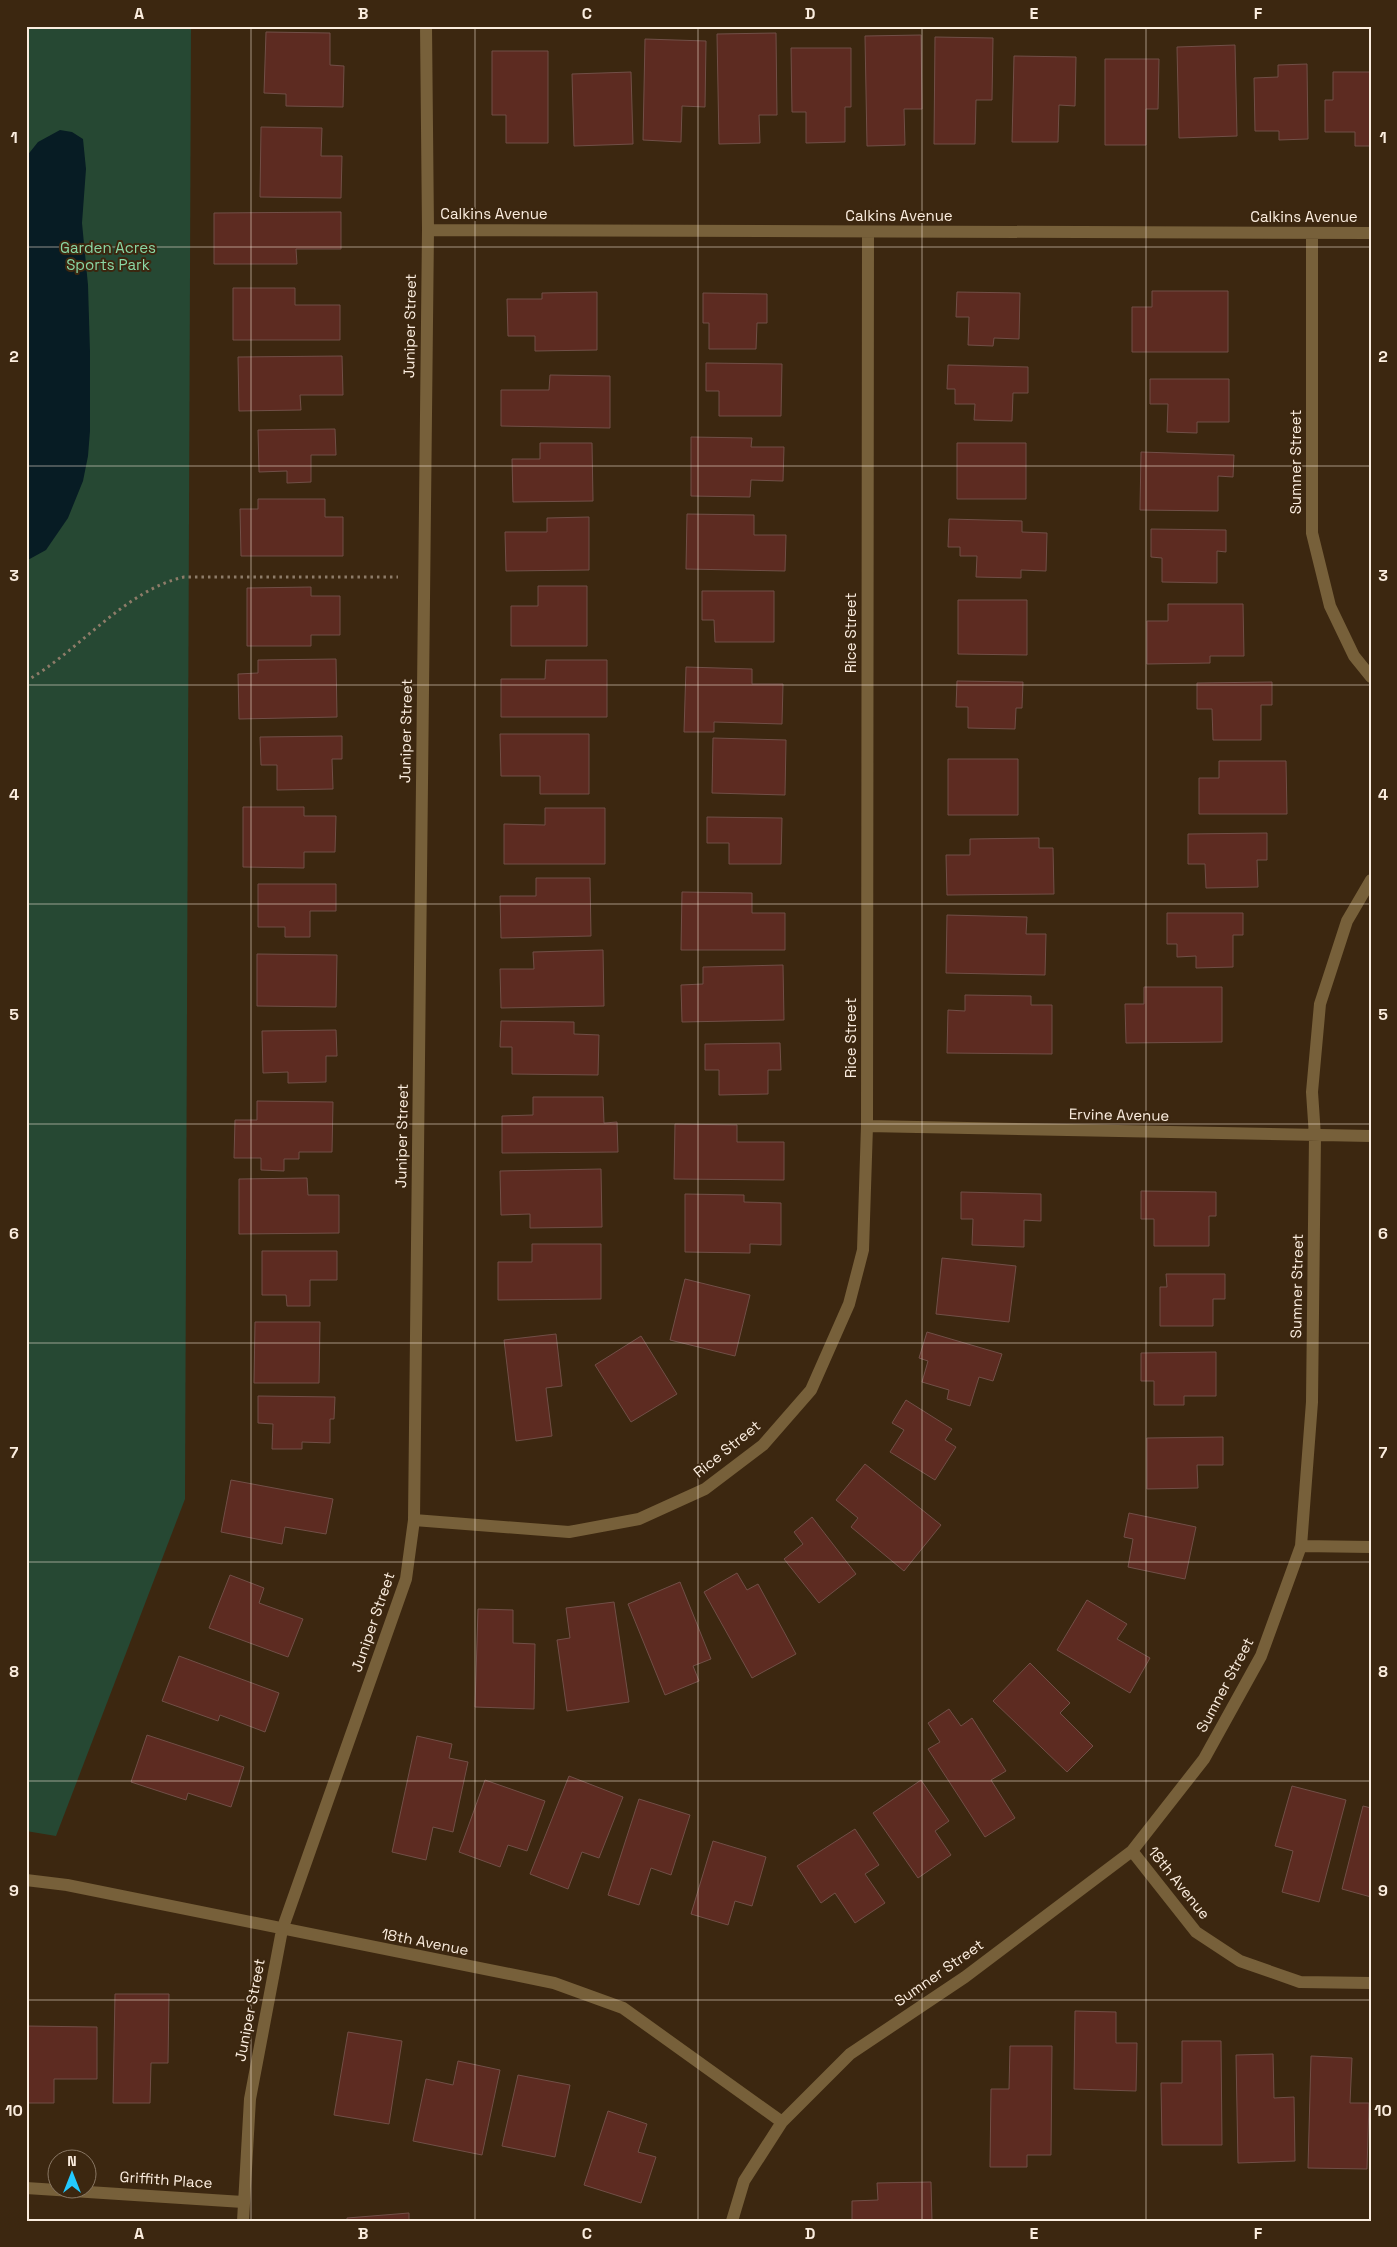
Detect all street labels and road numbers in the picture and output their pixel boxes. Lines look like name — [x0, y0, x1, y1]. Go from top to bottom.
street label: Calkins Avenue — [440, 204, 548, 223]
street label: Calkins Avenue — [845, 206, 953, 225]
street label: Calkins Avenue — [1250, 207, 1358, 226]
street label: Juniper Street — [399, 274, 420, 378]
street label: Sumner Street — [1286, 410, 1305, 514]
street label: Rice Street — [841, 593, 860, 673]
street label: Juniper Street — [395, 679, 416, 783]
street label: Rice Street — [841, 998, 860, 1078]
street label: Juniper Street — [391, 1084, 412, 1188]
street label: Ervine Avenue — [1069, 1104, 1170, 1125]
street label: Sumner Street — [1286, 1233, 1307, 1339]
street label: Rice Street — [689, 1416, 764, 1481]
street label: Juniper Street — [347, 1569, 399, 1674]
street label: Sumner Street — [1192, 1634, 1258, 1735]
street label: 18th Avenue — [1144, 1842, 1215, 1923]
street label: 18th Avenue — [380, 1924, 470, 1959]
street label: Sumner Street — [890, 1935, 987, 2010]
street label: Juniper Street — [230, 1957, 269, 2063]
street label: Griffith Place — [119, 2167, 213, 2192]

